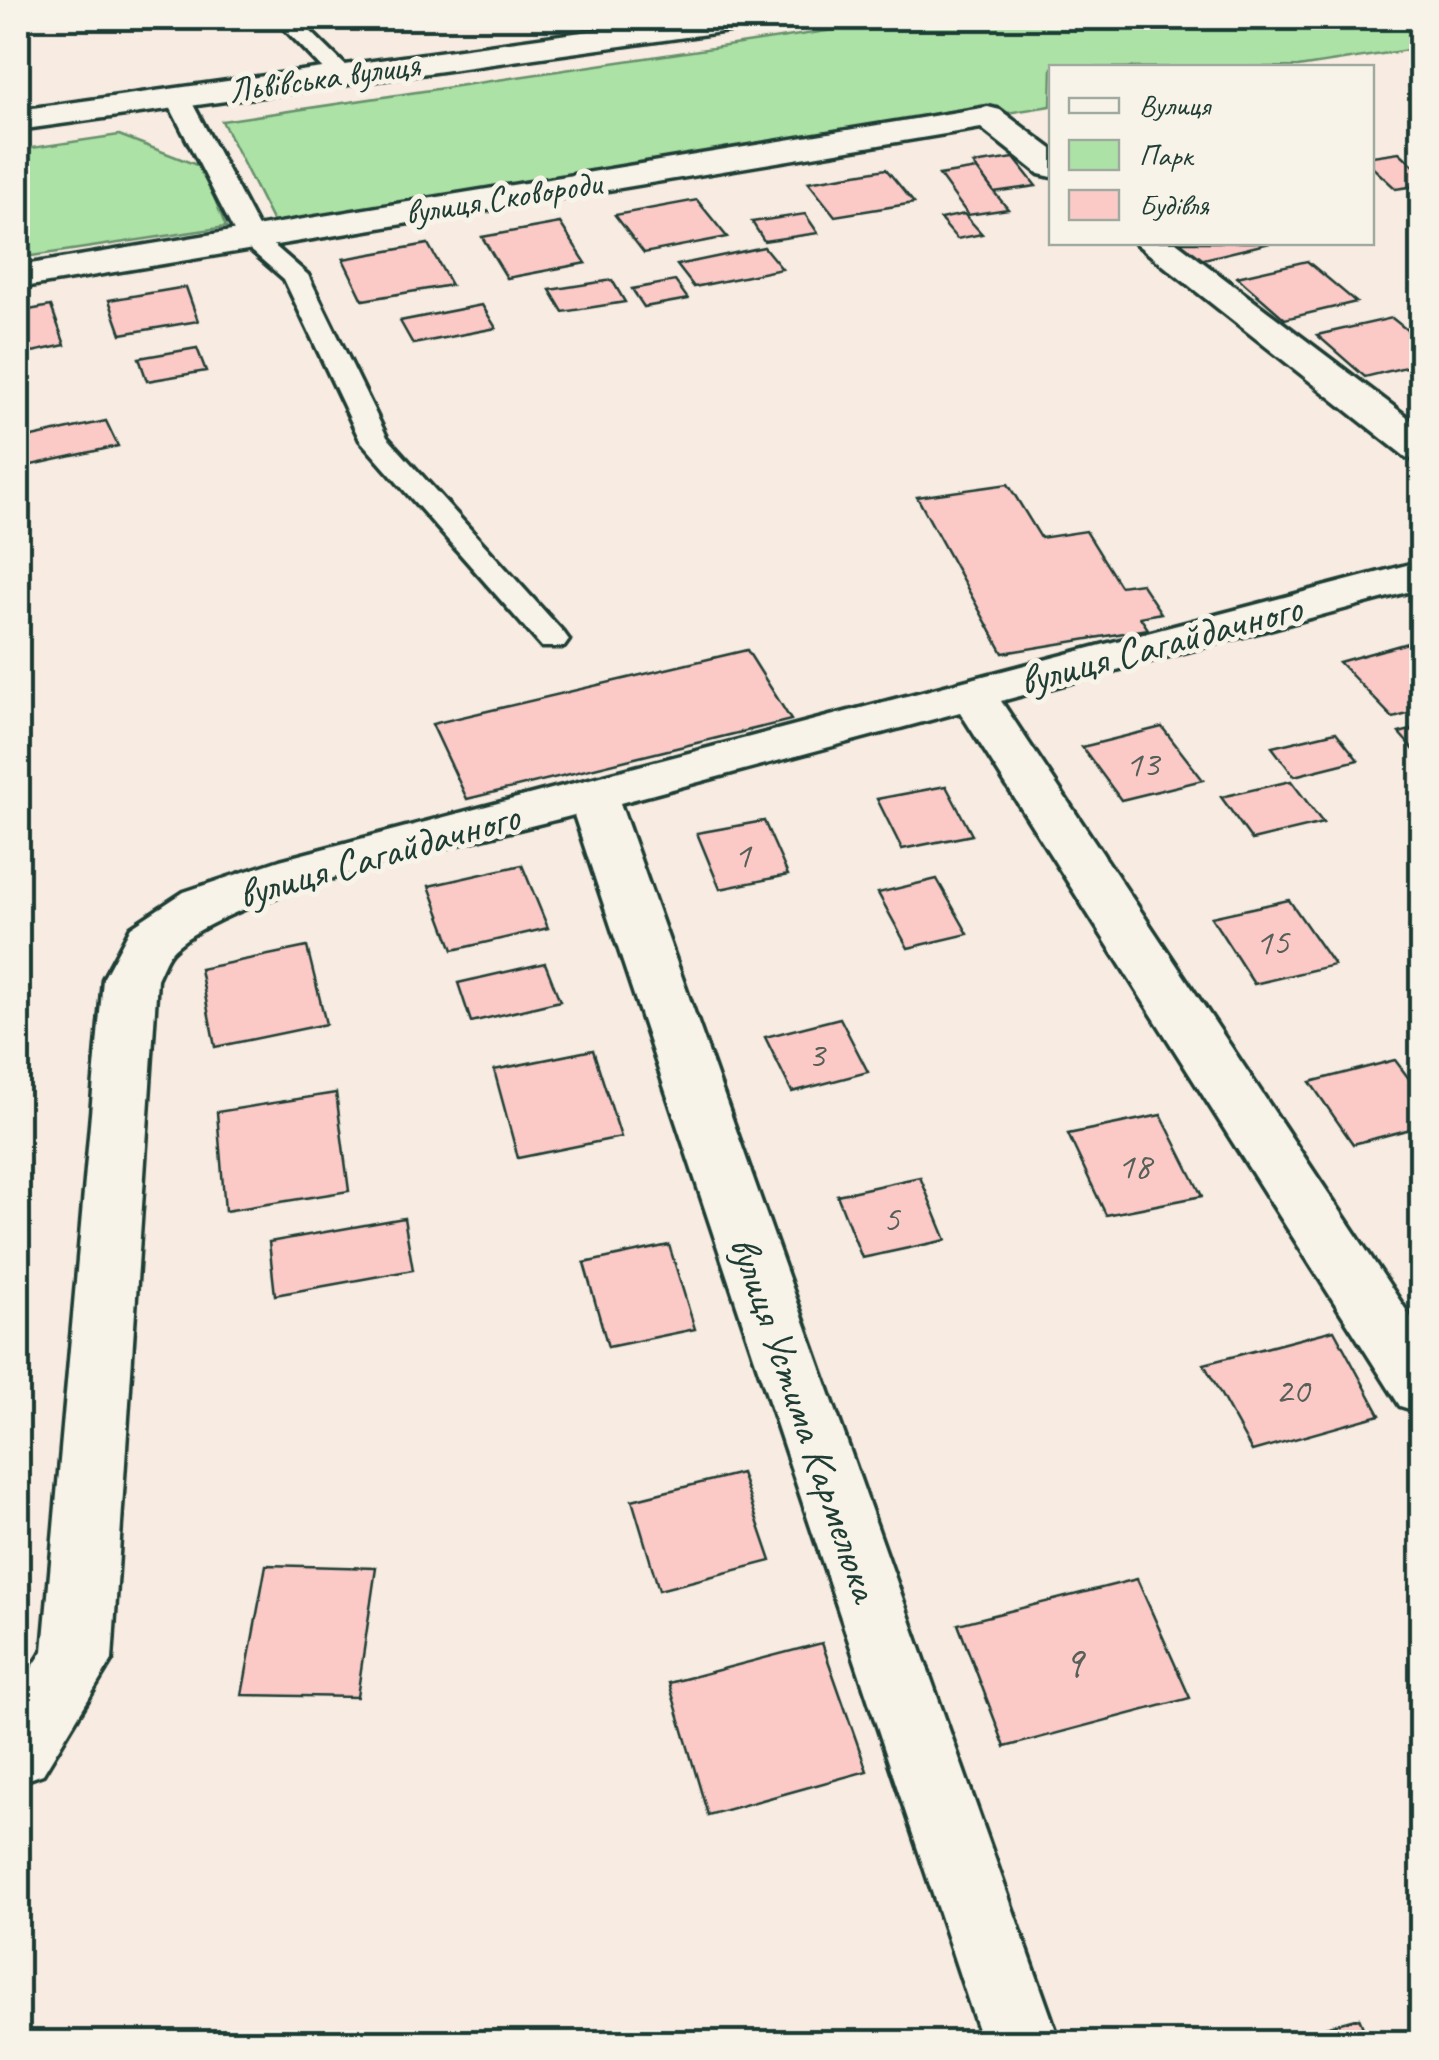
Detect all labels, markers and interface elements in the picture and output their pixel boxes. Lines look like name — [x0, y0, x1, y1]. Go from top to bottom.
street label: Львівська вулиця — [226, 42, 424, 113]
legend — [1049, 65, 1374, 245]
text: Вулиця — [1139, 86, 1213, 124]
text: Парк — [1139, 136, 1195, 174]
street label: вулиця Сковороди — [402, 159, 606, 235]
text: Будівля — [1139, 186, 1210, 224]
street label: вулиця Сагайдачного — [1014, 581, 1309, 708]
house number: 13 — [1125, 740, 1162, 787]
street label: вулиця Сагайдачного — [232, 789, 527, 921]
house number: 1 — [733, 831, 752, 878]
house number: 15 — [1255, 918, 1291, 965]
house number: 3 — [807, 1031, 827, 1078]
house number: 18 — [1117, 1142, 1155, 1189]
house number: 5 — [882, 1195, 901, 1242]
street label: вулиця Устима Кармелюка — [717, 1229, 893, 1611]
house number: 20 — [1275, 1367, 1312, 1414]
house number: 9 — [1063, 1634, 1087, 1691]

